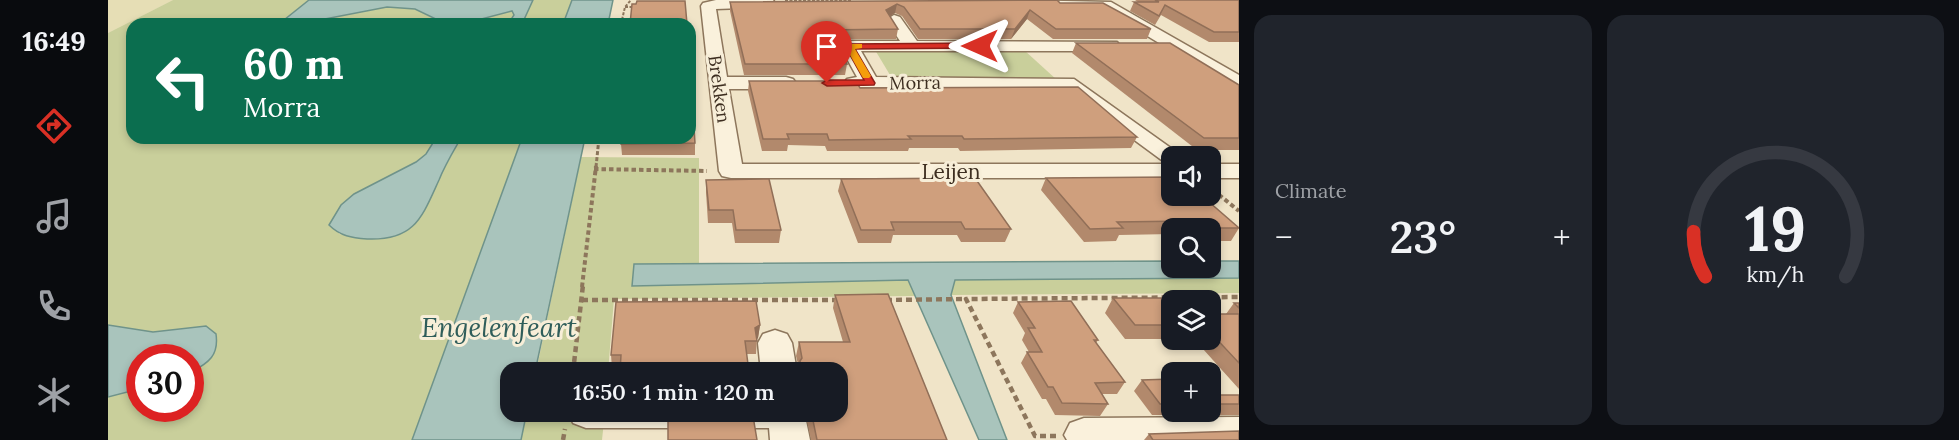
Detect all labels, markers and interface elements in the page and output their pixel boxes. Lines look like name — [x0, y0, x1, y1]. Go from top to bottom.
position arrow — [948, 14, 1012, 78]
pin — [801, 21, 852, 83]
text: 16:49 — [22, 24, 86, 58]
icon: arrive — [810, 30, 843, 63]
text: 60 m — [243, 37, 344, 91]
icon: left — [144, 42, 222, 120]
street label: Brekken — [703, 53, 736, 124]
street label: Morra — [889, 71, 941, 94]
text: Morra — [243, 90, 321, 124]
icon: directions — [33, 105, 75, 147]
map controls — [1161, 146, 1221, 422]
button: sound — [1161, 146, 1221, 206]
street label: Leijen — [921, 158, 981, 185]
text: Climate — [1275, 178, 1347, 203]
text: 19 — [1745, 188, 1806, 268]
icon: music — [33, 195, 75, 237]
text: 23° — [1389, 208, 1456, 265]
text: − — [1275, 216, 1293, 258]
text: + — [1553, 216, 1570, 258]
button: search — [1161, 218, 1221, 278]
text: km/h — [1746, 260, 1804, 288]
icon: phone — [33, 285, 75, 327]
button: layers — [1161, 290, 1221, 350]
water label: Engelenfeart — [421, 310, 577, 344]
speed limit sign: 30 — [126, 344, 204, 422]
button: + — [1161, 362, 1221, 422]
icon: climate — [33, 374, 75, 416]
text: 16:50 · 1 min · 120 m — [573, 378, 775, 406]

